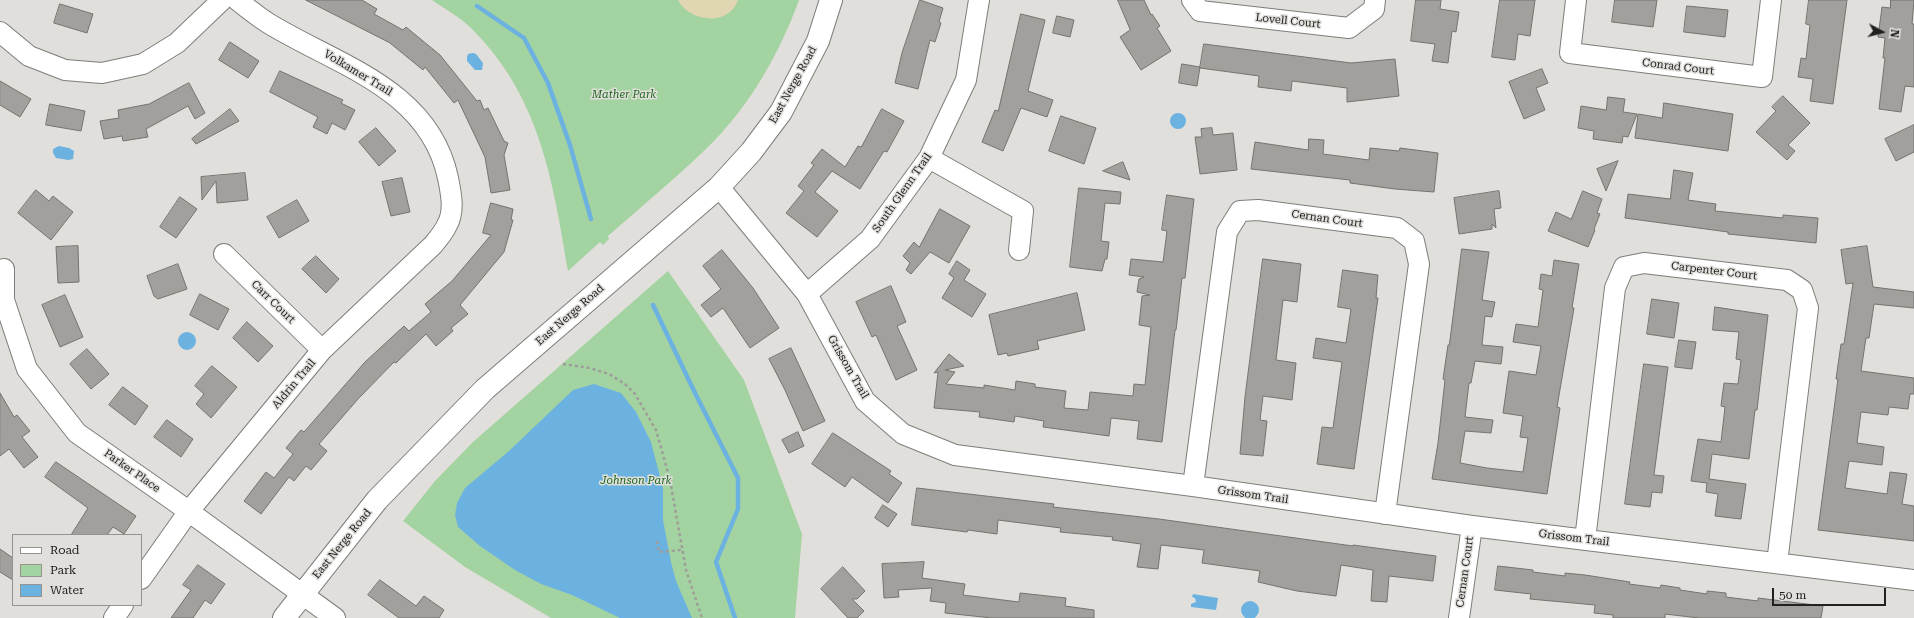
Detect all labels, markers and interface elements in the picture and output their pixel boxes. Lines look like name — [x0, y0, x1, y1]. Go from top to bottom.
street label: Lovell Court — [1255, 11, 1321, 31]
north arrow — [1862, 12, 1902, 52]
text: N — [1887, 29, 1901, 39]
street label: East Nerge Road — [766, 44, 820, 126]
street label: Volkamer Trail — [321, 47, 395, 99]
street label: Conrad Court — [1641, 56, 1715, 78]
park label: Mather Park — [592, 88, 656, 102]
street label: South Glenn Trail — [870, 151, 934, 235]
street label: Cernan Court — [1291, 207, 1363, 231]
street label: Carpenter Court — [1670, 259, 1758, 283]
street label: Carr Court — [248, 278, 298, 326]
street label: East Nerge Road — [533, 282, 607, 348]
street label: Grissom Trail — [825, 333, 871, 401]
street label: Aldrin Trail — [269, 356, 319, 412]
street label: Parker Place — [101, 447, 163, 495]
park label: Johnson Park — [601, 474, 671, 488]
street label: Grissom Trail — [1217, 484, 1289, 506]
street label: East Nerge Road — [310, 506, 374, 582]
street label: Grissom Trail — [1538, 527, 1610, 549]
legend — [12, 534, 142, 606]
street label: Cernan Court — [1453, 536, 1477, 608]
text: Road — [50, 543, 79, 557]
text: Park — [50, 563, 76, 577]
scale bar — [1774, 580, 1888, 606]
text: Water — [50, 583, 84, 597]
text: 50 m — [1779, 588, 1806, 602]

